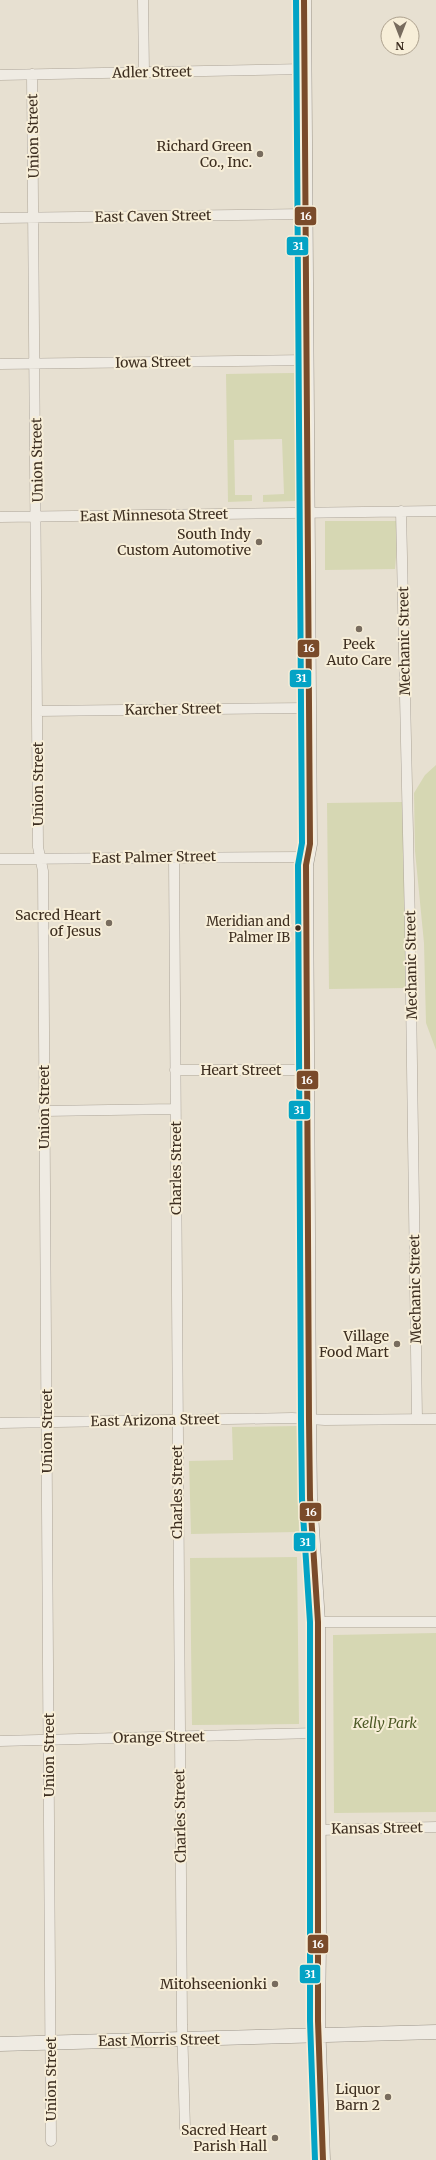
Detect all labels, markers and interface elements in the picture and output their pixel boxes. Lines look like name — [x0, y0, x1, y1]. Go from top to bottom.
north arrow — [380, 16, 420, 56]
text: N — [395, 39, 404, 53]
street label: Adler Street — [111, 62, 193, 82]
street label: Union Street — [23, 93, 43, 178]
place label: Richard Green Co., Inc. — [157, 137, 252, 171]
marker: Richard Green Co., Inc. — [255, 149, 265, 159]
street label: East Caven Street — [94, 206, 212, 226]
line badge: 16 — [294, 206, 317, 226]
text: 16 — [300, 209, 312, 223]
line badge: 31 — [286, 236, 309, 256]
text: 31 — [293, 239, 303, 253]
street label: Iowa Street — [115, 352, 192, 372]
street label: Union Street — [27, 417, 47, 502]
street label: East Minnesota Street — [80, 505, 229, 525]
place label: South Indy Custom Automotive — [117, 525, 252, 559]
marker: South Indy Custom Automotive — [254, 537, 264, 547]
street label: Mechanic Street — [394, 586, 414, 696]
marker: Peek Auto Care — [354, 624, 364, 634]
place label: Peek Auto Care — [326, 635, 391, 669]
line badge: 16 — [297, 639, 320, 658]
text: 16 — [303, 641, 315, 655]
line badge: 31 — [289, 669, 312, 688]
text: 31 — [296, 671, 306, 685]
street label: Karcher Street — [125, 699, 222, 719]
street label: Union Street — [29, 741, 47, 826]
street label: East Palmer Street — [92, 847, 217, 867]
place label: Sacred Heart of Jesus — [15, 906, 102, 940]
street label: Mechanic Street — [401, 910, 421, 1020]
place label: Meridian and Palmer IB — [206, 913, 290, 946]
marker: Sacred Heart of Jesus — [104, 918, 114, 928]
marker: Meridian and Palmer IB — [293, 923, 303, 933]
street label: Heart Street — [201, 1061, 282, 1079]
street label: Union Street — [35, 1064, 53, 1149]
line badge: 16 — [296, 1070, 319, 1090]
text: 16 — [301, 1073, 313, 1087]
line badge: 31 — [288, 1100, 311, 1120]
text: 31 — [294, 1103, 304, 1117]
street label: Charles Street — [167, 1121, 185, 1215]
street label: Mechanic Street — [405, 1234, 425, 1344]
place label: Village Food Mart — [319, 1327, 390, 1361]
marker: Village Food Mart — [392, 1339, 402, 1349]
street label: Union Street — [38, 1388, 56, 1473]
street label: East Arizona Street — [90, 1410, 220, 1430]
street label: Charles Street — [168, 1445, 186, 1539]
line badge: 16 — [299, 1502, 322, 1522]
text: 16 — [305, 1505, 317, 1519]
line badge: 31 — [293, 1532, 316, 1552]
text: 31 — [300, 1535, 310, 1549]
street label: Union Street — [40, 1712, 58, 1797]
park label: Kelly Park — [352, 1714, 417, 1732]
street label: Orange Street — [113, 1727, 206, 1747]
street label: Charles Street — [170, 1768, 190, 1863]
street label: Kansas Street — [331, 1818, 424, 1838]
line badge: 16 — [307, 1934, 329, 1954]
text: 16 — [312, 1937, 324, 1951]
line badge: 31 — [299, 1964, 321, 1984]
text: 31 — [305, 1967, 315, 1981]
place label: Mitohseenionki — [160, 1975, 267, 1993]
marker: Mitohseenionki — [270, 1979, 280, 1989]
street label: East Morris Street — [98, 2030, 221, 2050]
street label: Union Street — [42, 2036, 60, 2121]
place label: Liquor Barn 2 — [335, 2080, 380, 2114]
marker: Liquor Barn 2 — [383, 2092, 393, 2102]
place label: Sacred Heart Parish Hall — [181, 2121, 268, 2155]
marker: Sacred Heart Parish Hall — [270, 2133, 280, 2143]

